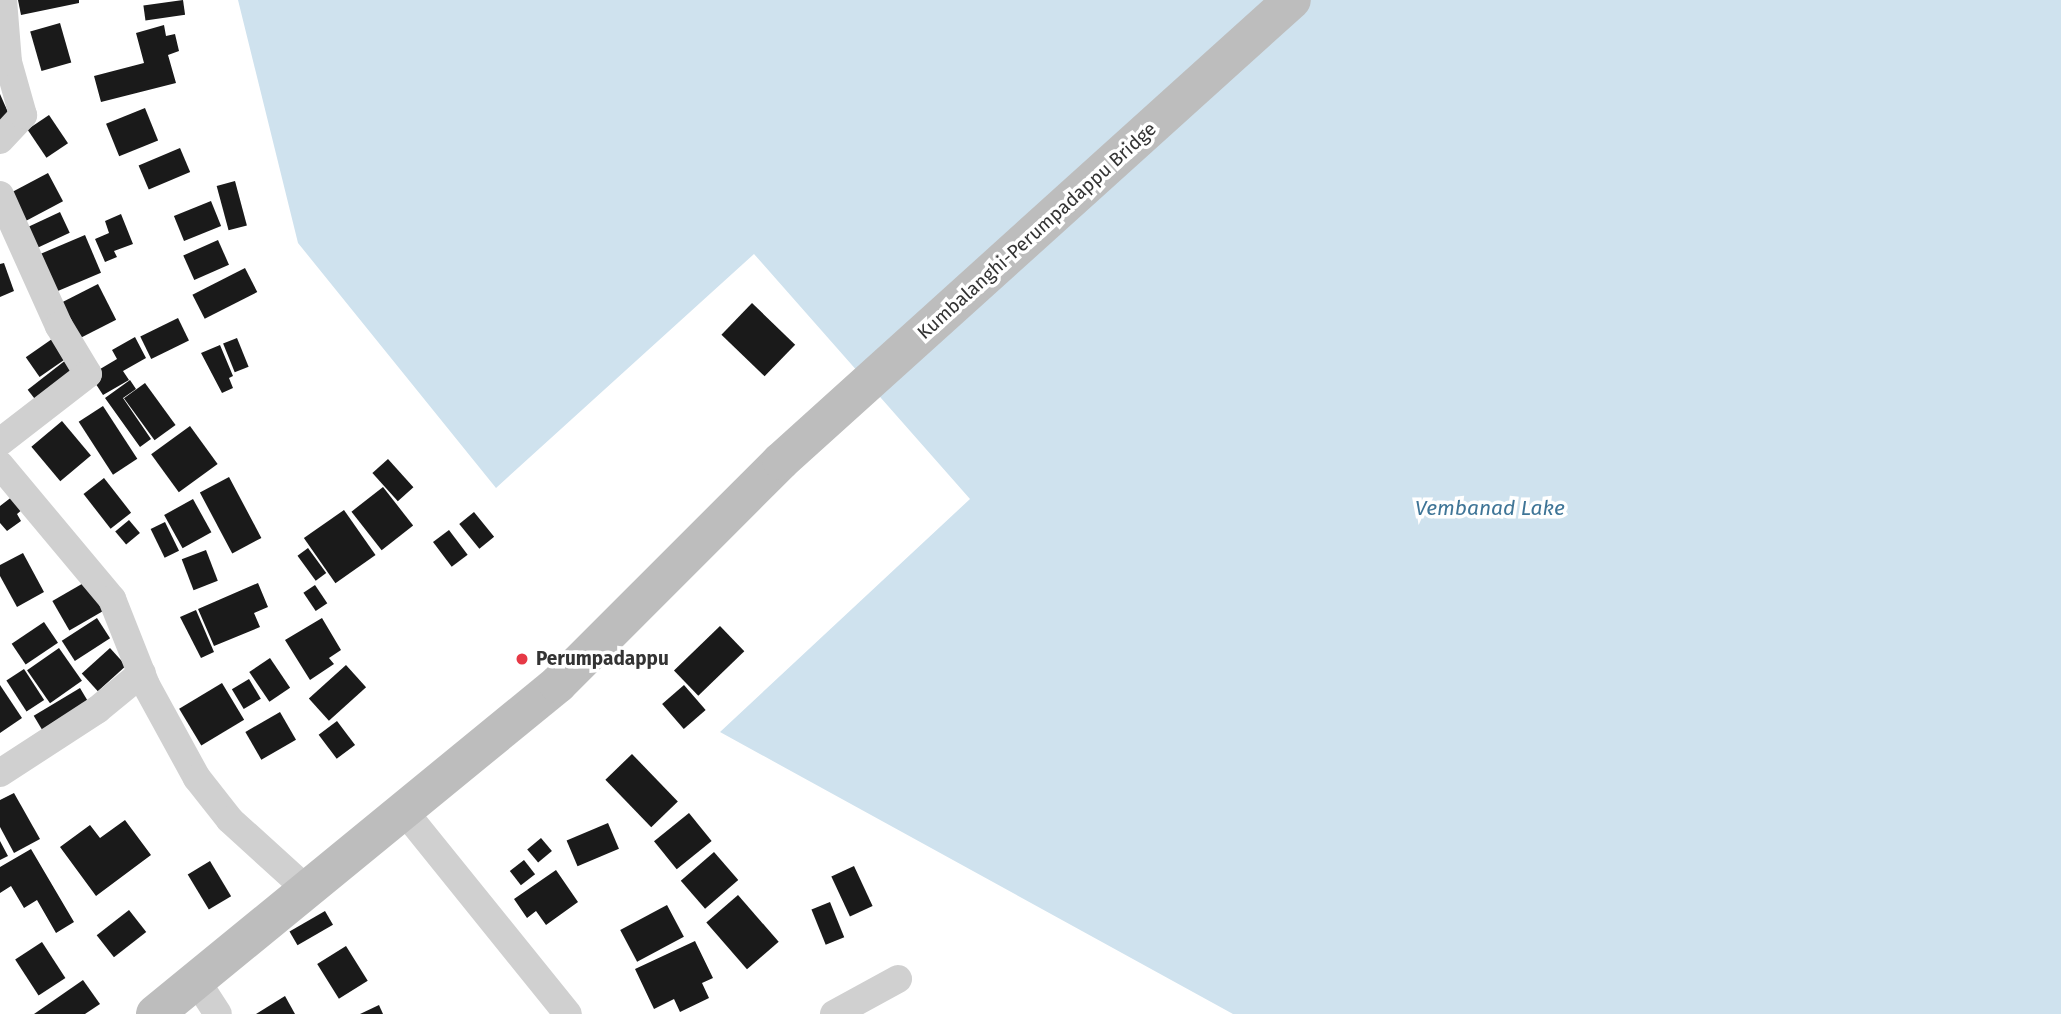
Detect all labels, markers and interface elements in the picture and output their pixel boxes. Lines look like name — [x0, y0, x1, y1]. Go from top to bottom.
street label: Kumbalanghi-Perumpadappu Bridge — [913, 118, 1161, 344]
water label: Vembanad Lake — [1415, 495, 1565, 521]
place label: Perumpadappu — [536, 648, 669, 670]
marker: Perumpadappu — [514, 651, 530, 667]

